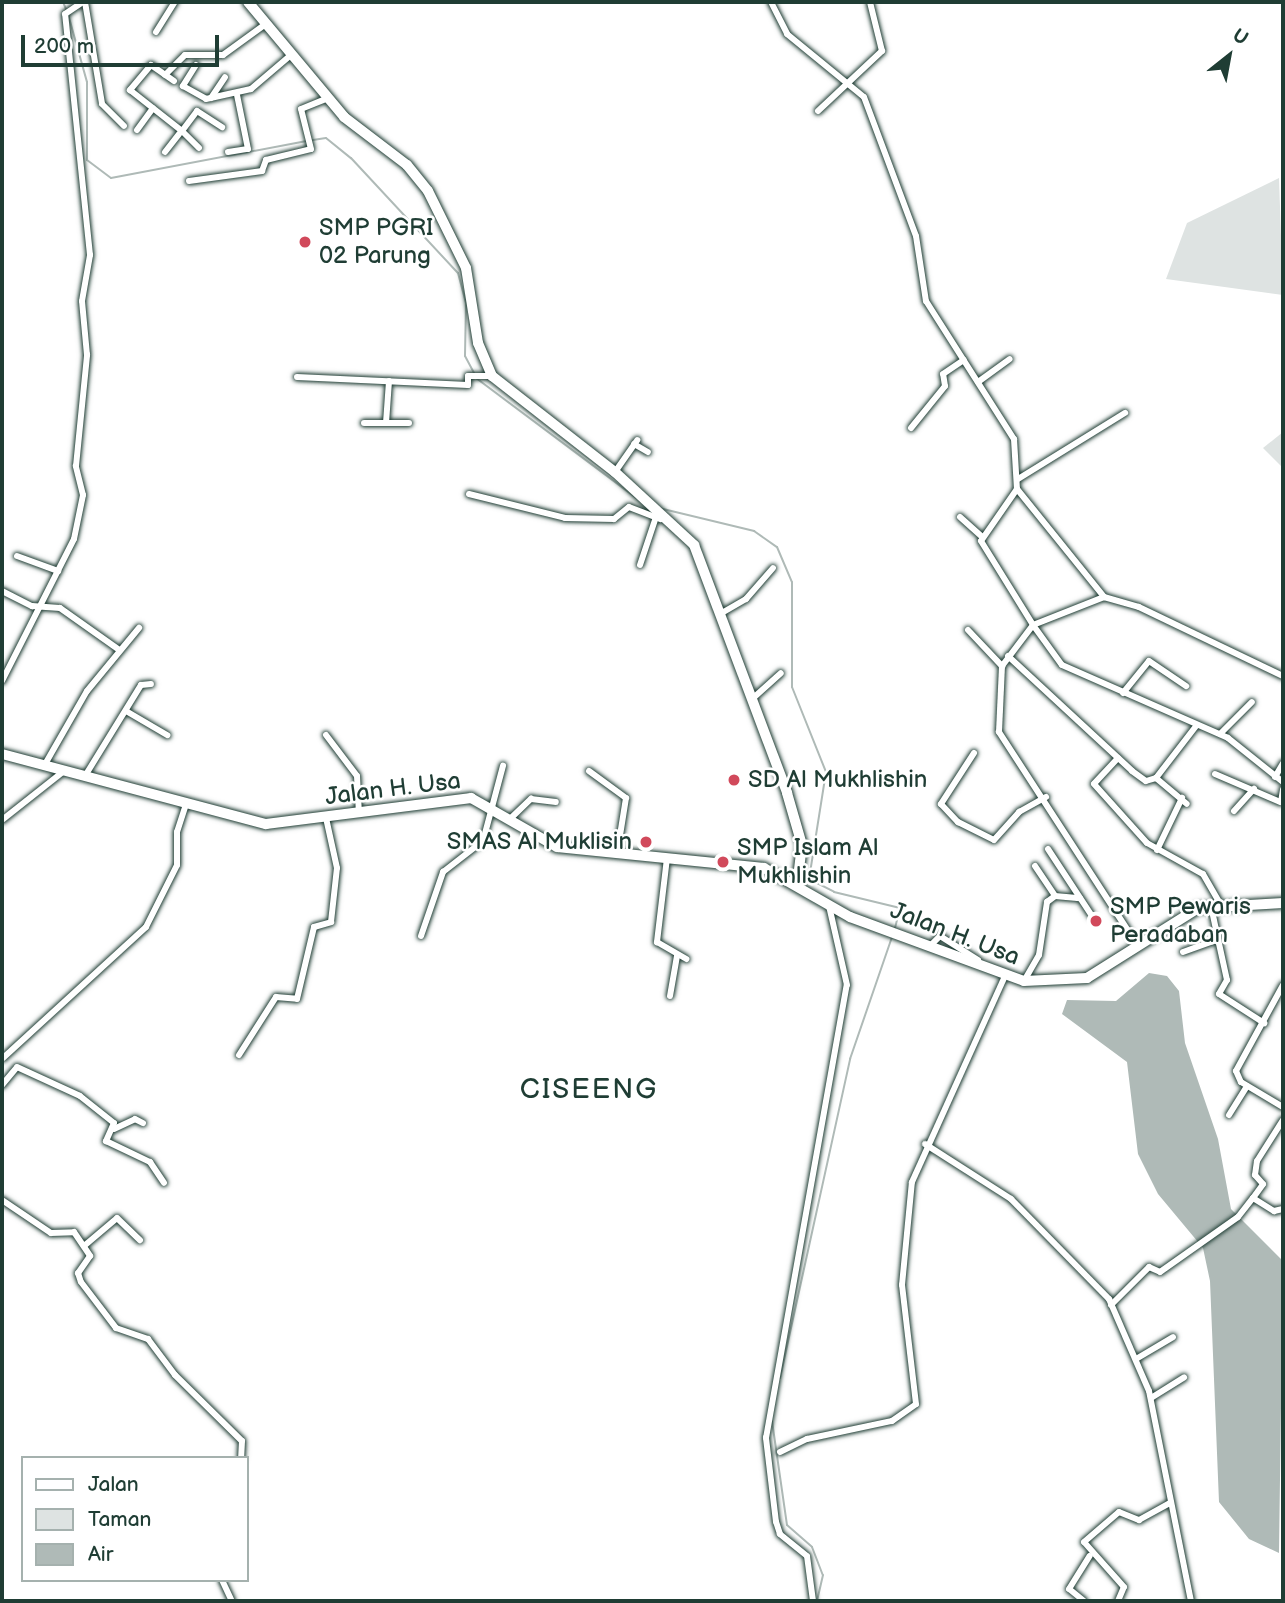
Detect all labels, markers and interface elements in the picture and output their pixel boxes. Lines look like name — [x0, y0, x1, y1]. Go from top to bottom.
scale bar — [24, 21, 222, 65]
north arrow — [1194, 21, 1264, 91]
text: U — [1228, 24, 1252, 51]
text: 200 m — [34, 34, 94, 59]
place label: SMP PGRI 02 Parung — [319, 214, 433, 270]
marker: SMP PGRI 02 Parung — [297, 234, 313, 250]
street label: Jalan H. Usa — [324, 766, 462, 812]
place label: SD Al Mukhlishin — [748, 766, 927, 794]
marker: SD Al Mukhlishin — [726, 772, 742, 788]
place label: SMAS Al Muklisin — [447, 828, 632, 856]
marker: SMAS Al Muklisin — [638, 834, 654, 850]
place label: SMP Islam Al Mukhlishin — [737, 834, 878, 890]
marker: SMP Islam Al Mukhlishin — [715, 854, 731, 870]
place label: SMP Pewaris Peradaban — [1110, 893, 1251, 949]
street label: Jalan H. Usa — [886, 896, 1024, 972]
marker: SMP Pewaris Peradaban — [1088, 913, 1104, 929]
district label: CISEENG — [521, 1073, 657, 1107]
legend — [21, 1456, 248, 1582]
text: Jalan — [88, 1472, 139, 1497]
text: Taman — [88, 1507, 151, 1532]
text: Air — [88, 1542, 113, 1567]

